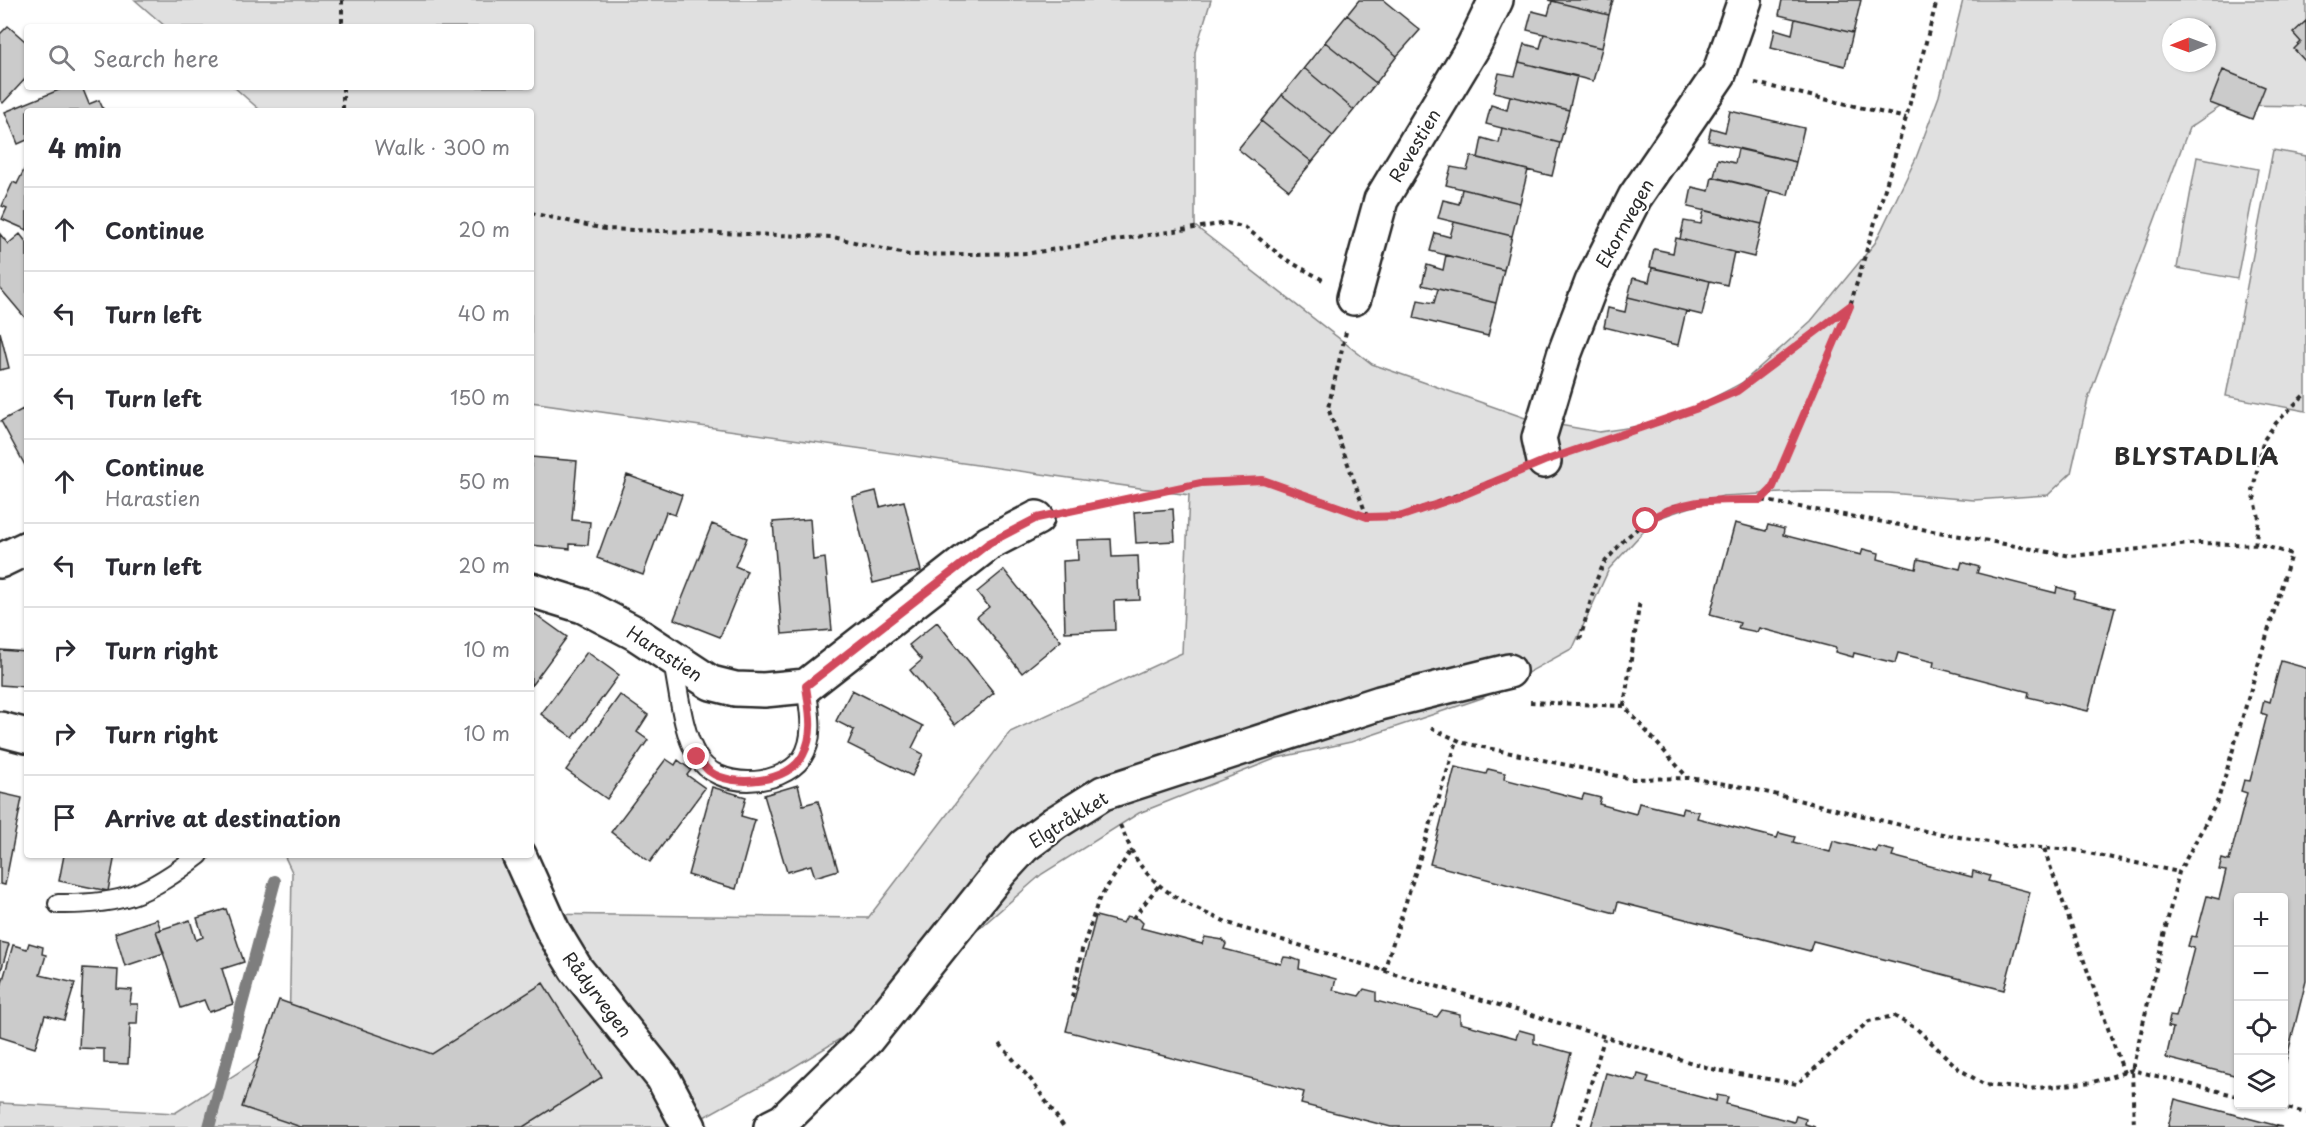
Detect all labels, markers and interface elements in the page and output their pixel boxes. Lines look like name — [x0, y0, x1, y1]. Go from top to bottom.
north arrow — [2162, 18, 2216, 72]
search box — [24, 24, 534, 90]
icon: search — [45, 41, 78, 74]
text: Search here — [93, 41, 219, 74]
street label: Revestien — [1381, 103, 1447, 187]
text: 4 min — [48, 128, 122, 167]
text: Walk · 300 m — [374, 132, 510, 162]
street label: Ekornvegen — [1588, 173, 1660, 273]
icon: ahead — [48, 213, 81, 246]
text: Continue — [105, 213, 204, 246]
text: 20 m — [458, 214, 510, 244]
icon: left — [48, 297, 81, 330]
text: Turn left — [105, 297, 202, 330]
text: 40 m — [458, 298, 510, 328]
icon: left — [48, 381, 81, 414]
text: Turn left — [105, 381, 202, 414]
text: 150 m — [450, 382, 510, 412]
district label: BLYSTADLIA — [2114, 437, 2280, 473]
text: Continue — [105, 450, 204, 483]
icon: ahead — [48, 465, 81, 498]
text: 50 m — [458, 466, 510, 496]
text: Harastien — [105, 483, 200, 513]
route start — [1632, 507, 1658, 533]
icon: left — [48, 549, 81, 582]
text: Turn left — [105, 549, 202, 582]
text: 20 m — [458, 550, 510, 580]
street label: Harastien — [622, 618, 708, 688]
icon: right — [48, 633, 81, 666]
text: Turn right — [105, 633, 218, 666]
text: 10 m — [463, 634, 510, 664]
icon: right — [48, 717, 81, 750]
text: Turn right — [105, 717, 218, 750]
text: 10 m — [463, 718, 510, 748]
route end — [683, 743, 709, 769]
street label: Elgtråkket — [1023, 784, 1113, 854]
icon: arrive — [48, 801, 81, 834]
text: Arrive at destination — [105, 801, 341, 834]
map controls — [2234, 893, 2288, 1109]
button: + — [2234, 893, 2288, 947]
street label: Rådyrvegen — [557, 946, 639, 1042]
button: − — [2234, 947, 2288, 1001]
button: locate — [2234, 1001, 2288, 1055]
button: layers — [2234, 1055, 2288, 1109]

